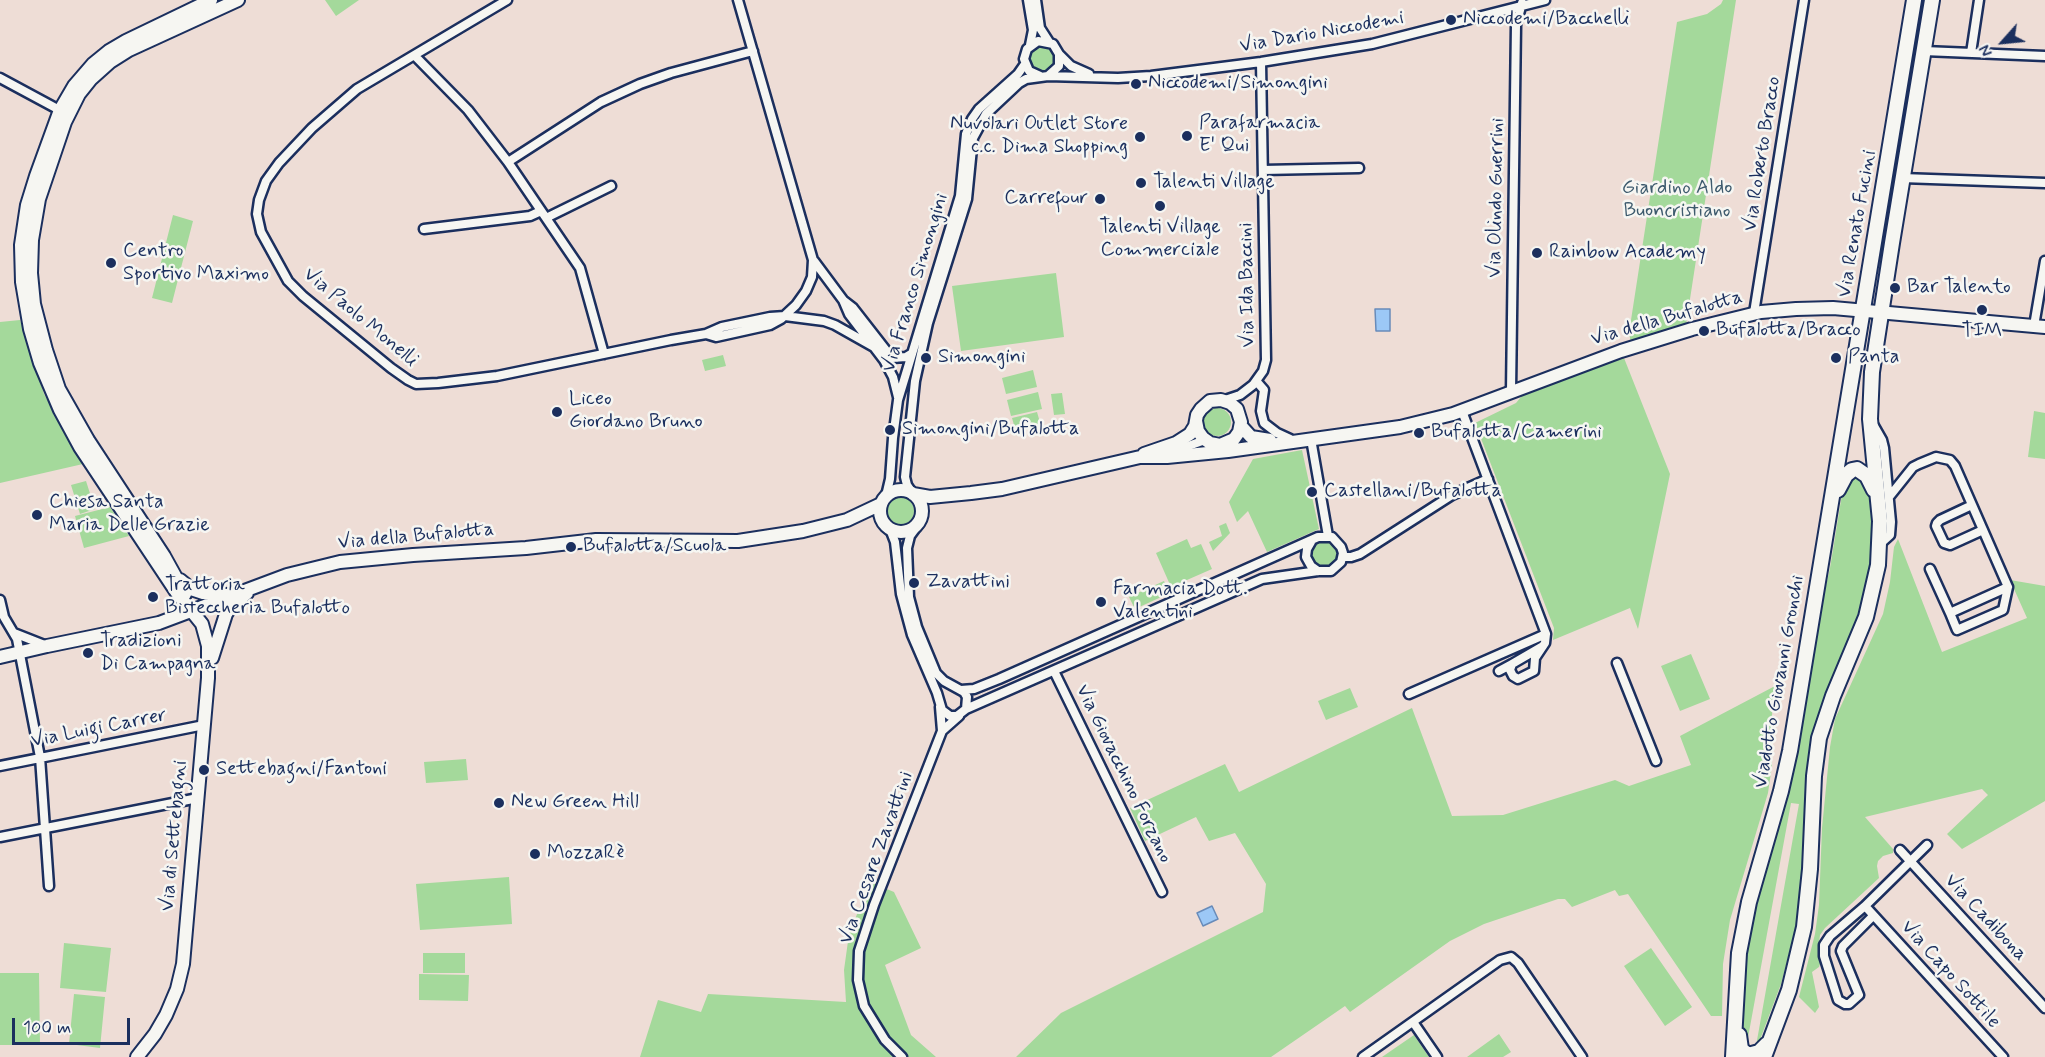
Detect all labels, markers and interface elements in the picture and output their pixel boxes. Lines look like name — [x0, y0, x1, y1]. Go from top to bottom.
street label: Via Dario Niccodemi — [1238, 7, 1406, 59]
place label: Niccodemi/Bacchelli — [1463, 8, 1629, 32]
north arrow — [1973, 12, 2033, 72]
marker: Niccodemi/Bacchelli — [1444, 13, 1458, 27]
text: N — [1975, 41, 1998, 60]
place label: Niccodemi/Simongini — [1148, 72, 1328, 96]
street label: Via Roberto Bracco — [1739, 75, 1787, 233]
marker: Niccodemi/Simongini — [1129, 77, 1143, 91]
place label: Parafarmacia E' Qui — [1199, 112, 1320, 159]
place label: Nuvolari Outlet Store c.c. Dima Shopping — [950, 113, 1128, 160]
street label: Via Olindo Guerrini — [1484, 118, 1510, 278]
marker: Parafarmacia E' Qui — [1180, 129, 1194, 143]
marker: Nuvolari Outlet Store c.c. Dima Shopping — [1133, 130, 1147, 144]
street label: Via Renato Fucini — [1833, 148, 1883, 300]
place label: Talenti Village — [1153, 171, 1275, 195]
marker: Talenti Village — [1134, 176, 1148, 190]
park label: Giardino Aldo Buoncristiano — [1622, 177, 1732, 224]
place label: Carrefour — [1004, 187, 1088, 211]
street label: Via Franco Simongini — [877, 191, 955, 375]
marker: Carrefour — [1093, 192, 1107, 206]
marker: Talenti Village Commerciale — [1153, 199, 1167, 213]
place label: Talenti Village Commerciale — [1099, 216, 1221, 263]
street label: Via Ida Baccini — [1235, 222, 1261, 348]
place label: Centro Sportivo Maximo — [123, 240, 269, 287]
place label: Rainbow Academy — [1549, 241, 1706, 265]
marker: Rainbow Academy — [1530, 246, 1544, 260]
marker: Centro Sportivo Maximo — [104, 256, 118, 270]
street label: Via Paolo Monelli — [298, 263, 422, 373]
place label: Bar Talento — [1907, 276, 2011, 300]
marker: Bar Talento — [1888, 281, 1902, 295]
street label: Via della Bufalotta — [1588, 286, 1746, 352]
marker: TIM — [1975, 303, 1989, 317]
place label: Bufalotta/Bracco — [1716, 319, 1861, 343]
place label: TIM — [1962, 320, 2002, 344]
marker: Bufalotta/Bracco — [1697, 324, 1711, 338]
place label: Simongini — [938, 346, 1026, 370]
place label: Panta — [1848, 346, 1899, 370]
marker: Simongini — [919, 351, 933, 365]
marker: Panta — [1829, 351, 1843, 365]
place label: Liceo Giordano Bruno — [569, 388, 703, 435]
marker: Liceo Giordano Bruno — [550, 405, 564, 419]
place label: Simongini/Bufalotta — [902, 418, 1079, 442]
place label: Bufalotta/Camerini — [1431, 421, 1602, 445]
marker: Simongini/Bufalotta — [883, 423, 897, 437]
marker: Bufalotta/Camerini — [1412, 426, 1426, 440]
place label: Castellani/Bufalotta — [1324, 480, 1502, 504]
marker: Castellani/Bufalotta — [1305, 485, 1319, 499]
place label: Chiesa Santa Maria Delle Grazie — [49, 491, 210, 538]
marker: Chiesa Santa Maria Delle Grazie — [30, 508, 44, 522]
street label: Via della Bufalotta — [337, 518, 495, 556]
place label: Bufalotta/Scuola — [583, 535, 726, 559]
marker: Bufalotta/Scuola — [564, 540, 578, 554]
place label: Zavattini — [926, 571, 1010, 595]
place label: Trattoria Bisteccheria Bufalotto — [165, 574, 350, 621]
street label: Viadotto Giovanni Gronchi — [1749, 574, 1811, 790]
marker: Zavattini — [907, 576, 921, 590]
place label: Farmacia Dott. Valentini — [1113, 578, 1248, 625]
marker: Trattoria Bisteccheria Bufalotto — [146, 590, 160, 604]
marker: Farmacia Dott. Valentini — [1094, 595, 1108, 609]
place label: Tradizioni Di Campagna — [100, 630, 216, 677]
marker: Tradizioni Di Campagna — [81, 646, 95, 660]
street label: Via Giovacchino Forzano — [1069, 681, 1177, 867]
street label: Via Luigi Carrer — [29, 704, 169, 754]
place label: Settebagni/Fantoni — [216, 758, 387, 782]
street label: Via di Settebagni — [156, 759, 194, 913]
marker: Settebagni/Fantoni — [197, 763, 211, 777]
street label: Via Cesare Zavattini — [835, 768, 919, 948]
place label: New Green Hill — [511, 791, 639, 815]
marker: New Green Hill — [492, 796, 506, 810]
place label: MozzaRè — [547, 842, 624, 866]
marker: MozzaRè — [528, 847, 542, 861]
street label: Via Cadibona — [1938, 869, 2032, 967]
street label: Via Capo Sottile — [1895, 916, 2005, 1034]
scale bar — [15, 1006, 134, 1044]
text: 100 m — [23, 1016, 71, 1040]

